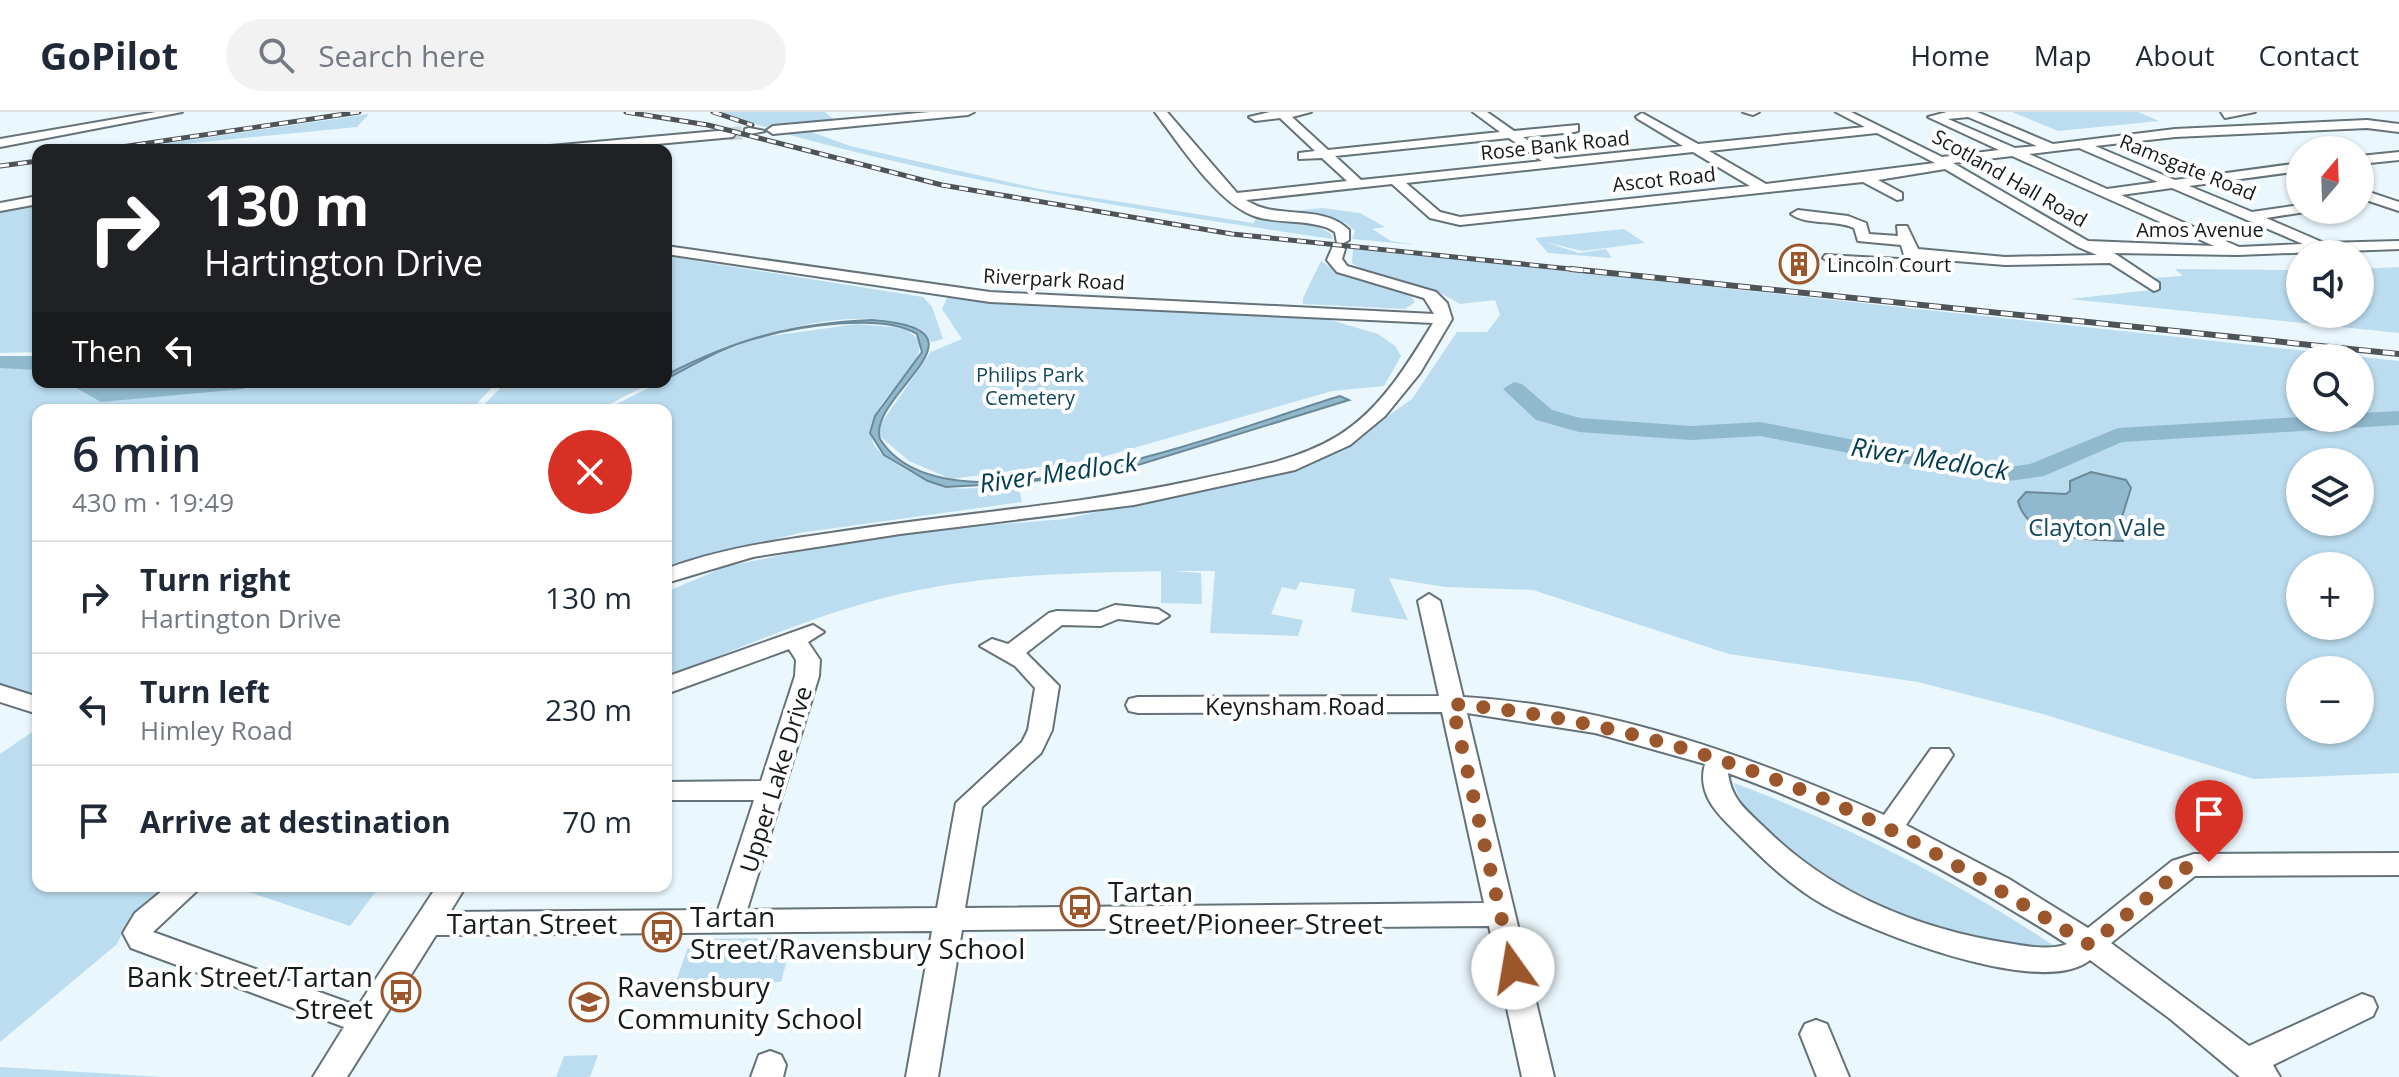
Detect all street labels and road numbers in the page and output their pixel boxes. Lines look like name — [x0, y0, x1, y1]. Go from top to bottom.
street label: Scotland Hall Road — [1928, 123, 2092, 233]
street label: Rose Bank Road — [1479, 124, 1631, 166]
street label: Ramsgate Road — [2116, 127, 2260, 207]
street label: Ascot Road — [1611, 160, 1717, 198]
street label: Amos Avenue — [2136, 216, 2264, 243]
street label: Riverpark Road — [983, 262, 1125, 296]
street label: Upper Lake Drive — [731, 682, 819, 876]
street label: Keynsham Road — [1205, 689, 1385, 722]
street label: Tartan Street — [447, 904, 617, 942]

